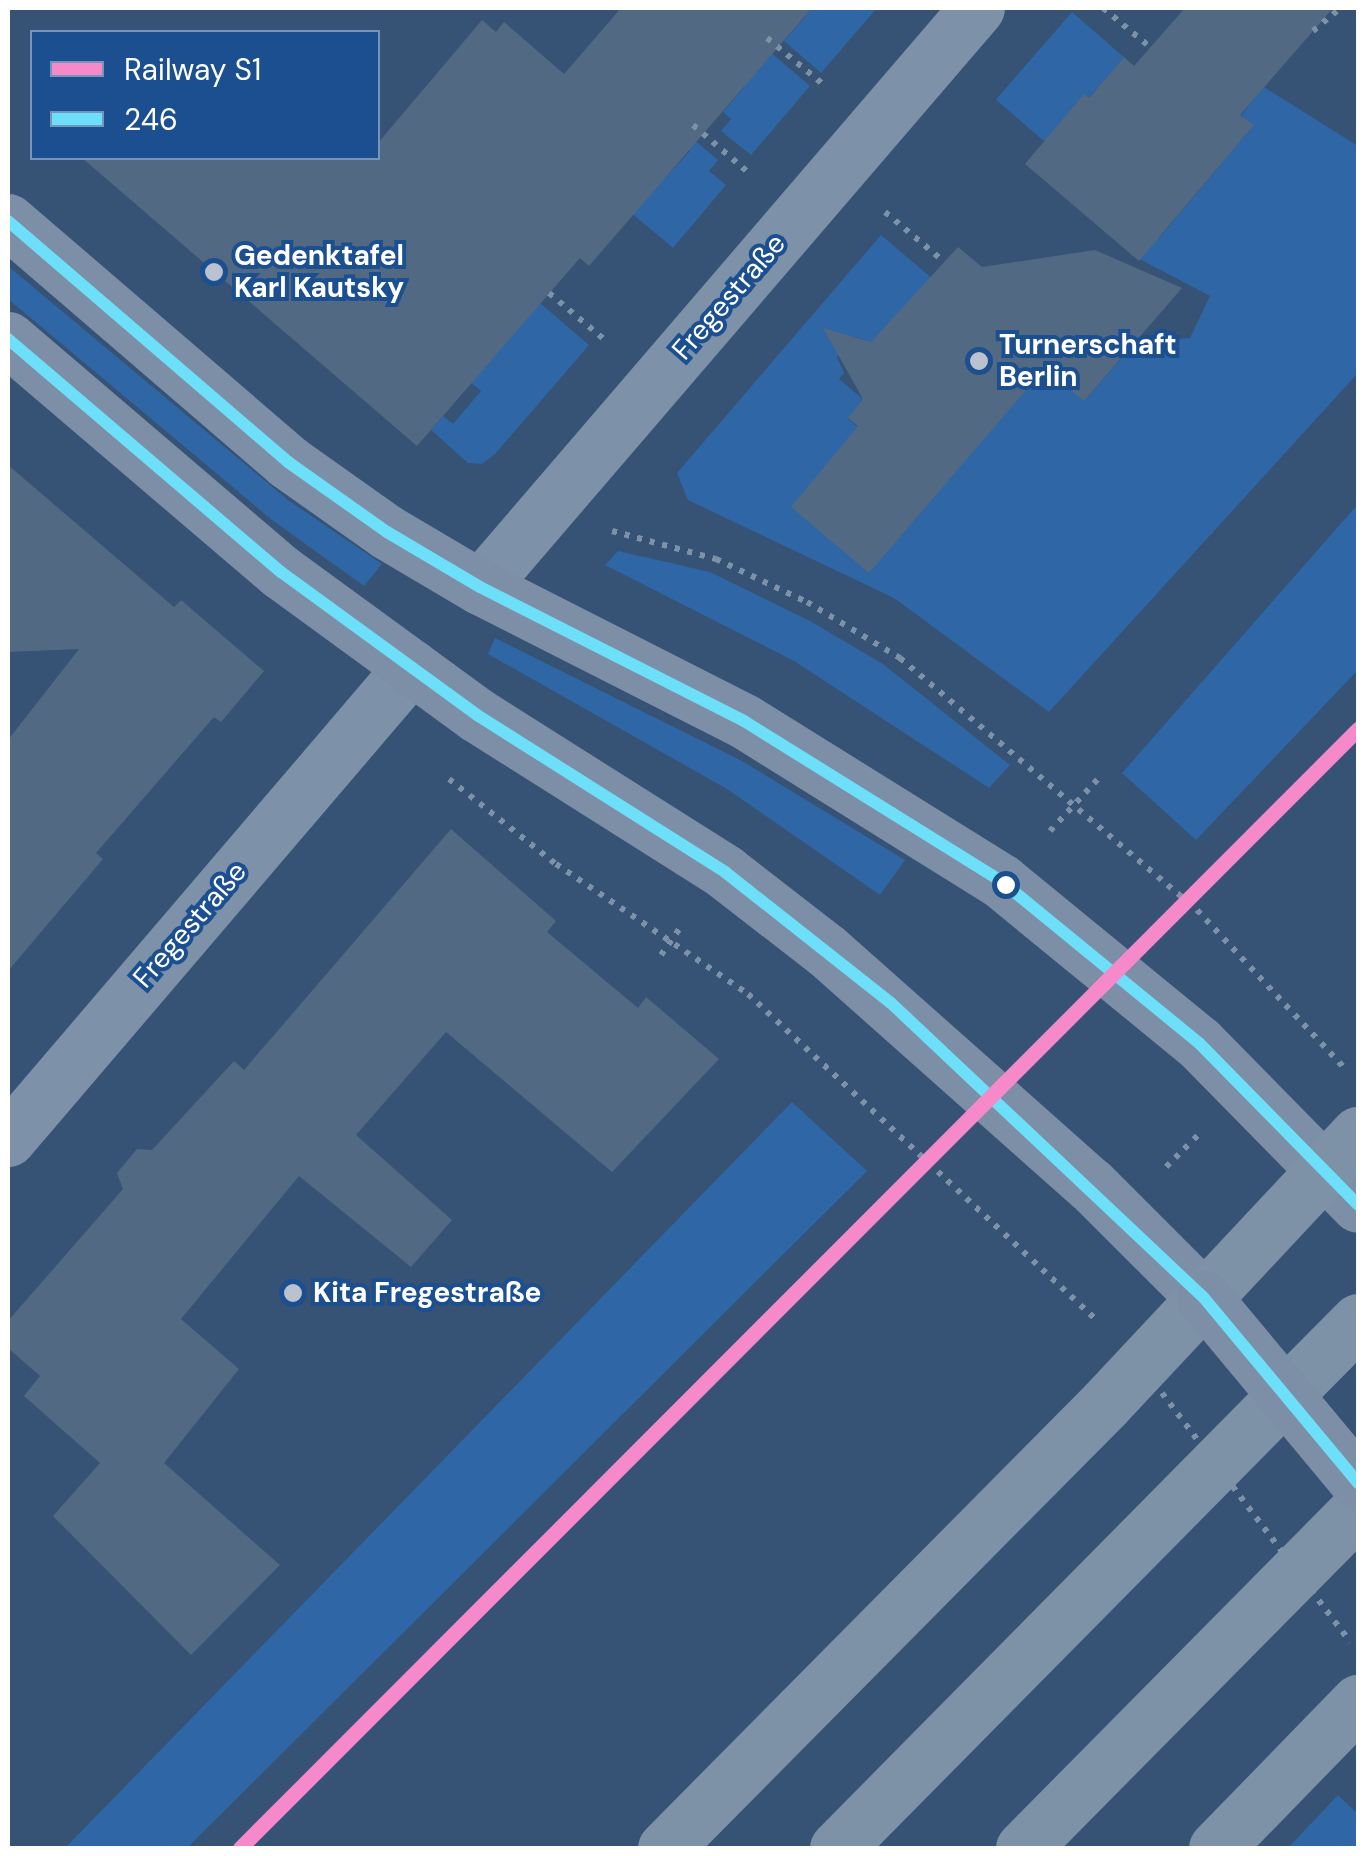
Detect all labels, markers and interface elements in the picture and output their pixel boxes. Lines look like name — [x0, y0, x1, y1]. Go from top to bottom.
legend — [30, 30, 380, 160]
text: Railway S1 — [124, 50, 261, 89]
text: 246 — [124, 100, 178, 139]
street label: Fregestraße — [665, 227, 793, 367]
place label: Gedenktafel Karl Kautsky — [234, 239, 404, 305]
marker: Gedenktafel Karl Kautsky — [203, 261, 225, 283]
place label: Turnerschaft Berlin — [999, 328, 1177, 394]
marker: Turnerschaft Berlin — [968, 350, 990, 372]
street label: Fregestraße — [126, 855, 254, 995]
unlabelled marker — [996, 875, 1016, 895]
place label: Kita Fregestraße — [313, 1276, 541, 1310]
marker: Kita Fregestraße — [282, 1282, 304, 1304]

